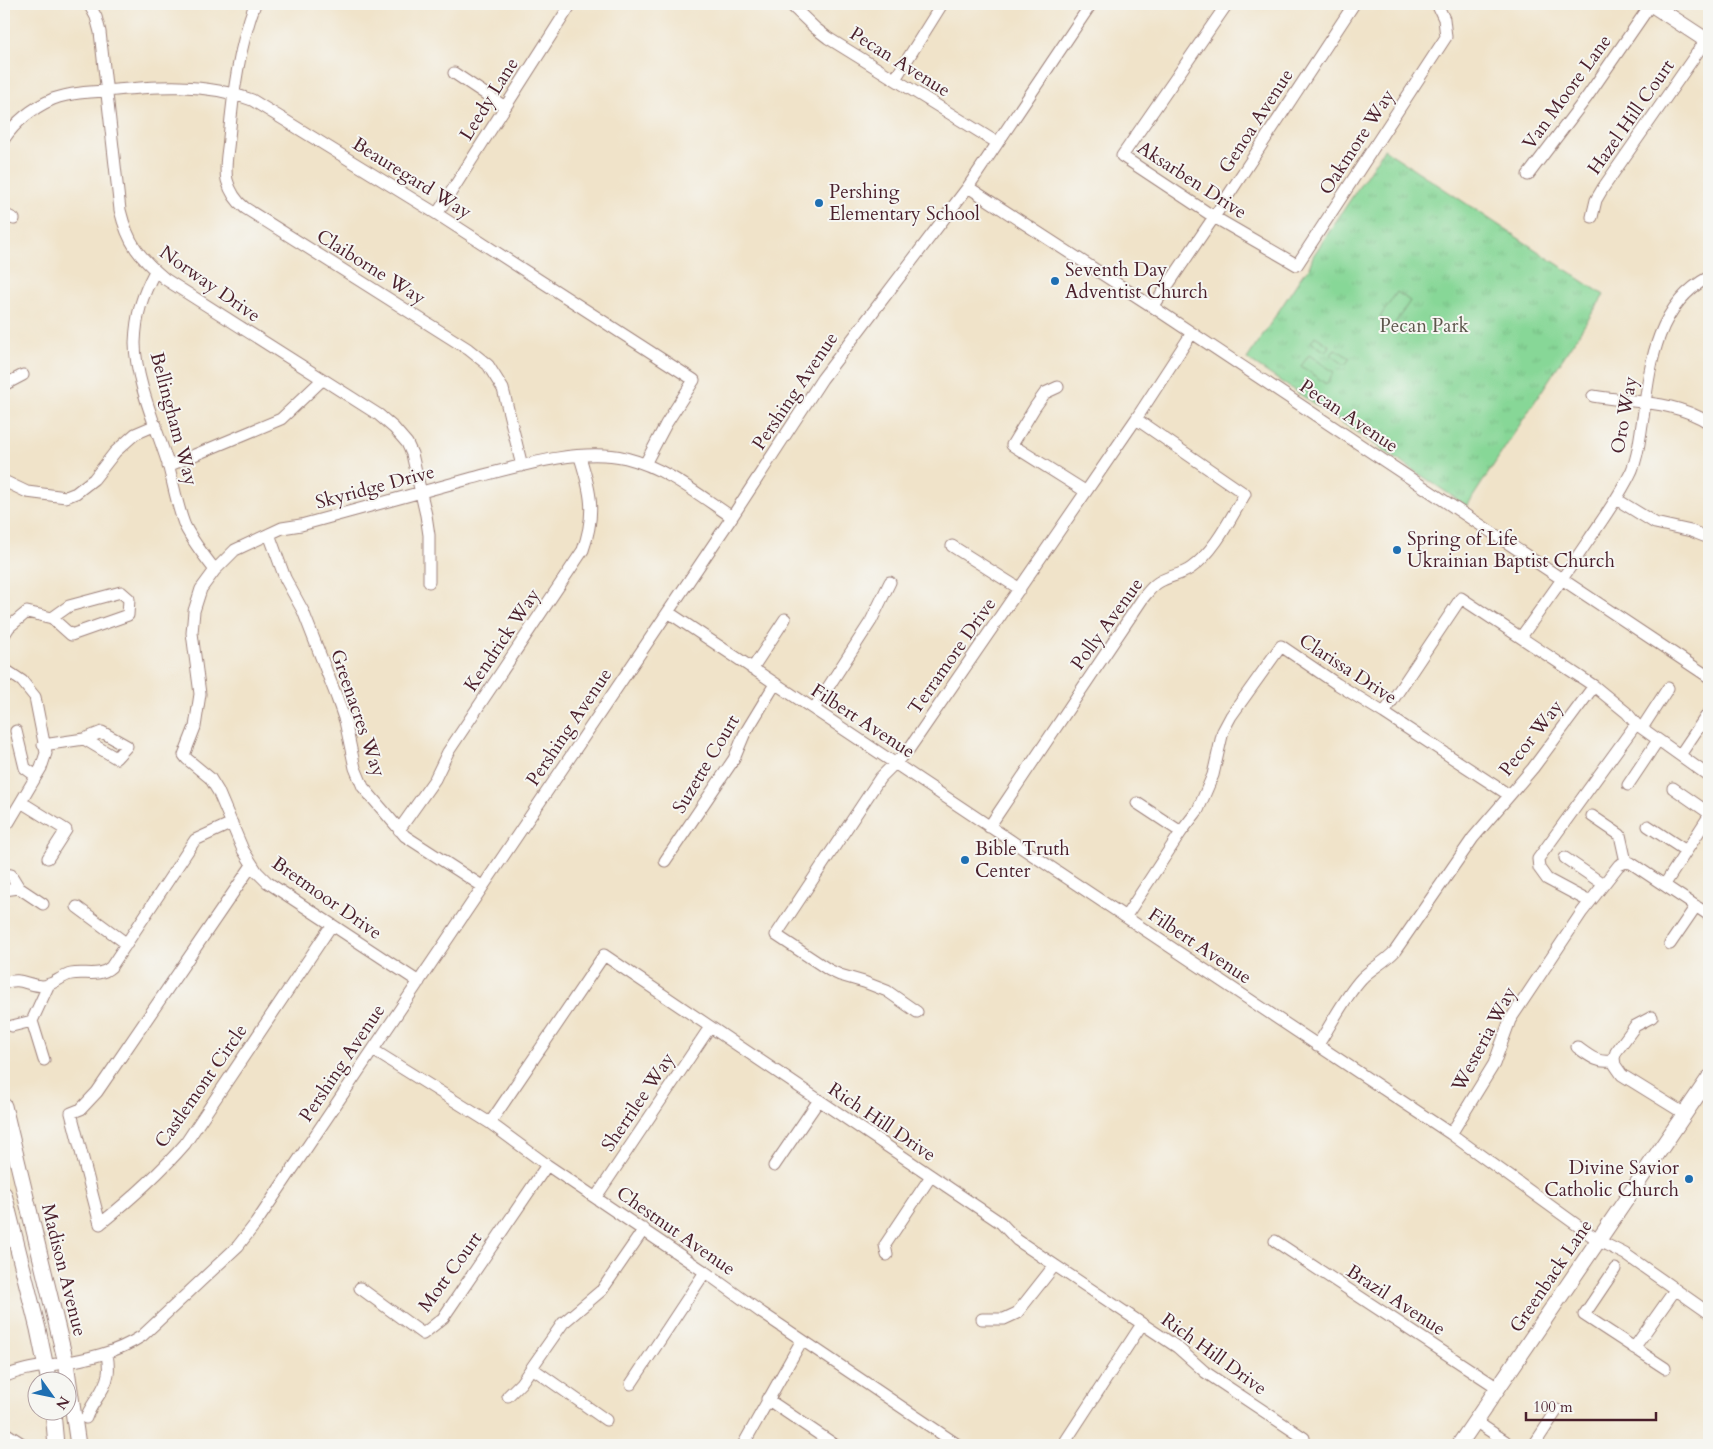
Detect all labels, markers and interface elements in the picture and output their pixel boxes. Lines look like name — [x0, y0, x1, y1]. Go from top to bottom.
street label: Pecan Avenue — [845, 21, 955, 103]
street label: Van Moore Lane — [1516, 29, 1618, 155]
street label: Leedy Lane — [453, 53, 525, 145]
street label: Hazel Hill Court — [1582, 54, 1680, 180]
street label: Genoa Avenue — [1213, 64, 1299, 178]
street label: Oakmore Way — [1313, 84, 1401, 200]
street label: Beauregard Way — [347, 131, 477, 225]
street label: Aksarben Drive — [1132, 135, 1252, 225]
place label: Pershing Elementary School — [829, 179, 980, 227]
marker: Pershing Elementary School — [813, 197, 825, 209]
street label: Claiborne Way — [311, 223, 431, 311]
street label: Norway Drive — [154, 240, 266, 328]
place label: Seventh Day Adventist Church — [1065, 257, 1208, 305]
marker: Seventh Day Adventist Church — [1049, 275, 1061, 287]
park label: Pecan Park — [1379, 313, 1469, 339]
street label: Pershing Avenue — [746, 327, 844, 455]
street label: Bellingham Way — [144, 349, 204, 489]
street label: Pecan Avenue — [1294, 373, 1404, 459]
street label: Oro Way — [1604, 374, 1644, 456]
street label: Skyridge Drive — [312, 459, 438, 515]
place label: Spring of Life Ukrainian Baptist Church — [1407, 526, 1615, 574]
marker: Spring of Life Ukrainian Baptist Church — [1391, 544, 1403, 556]
street label: Polly Avenue — [1065, 573, 1149, 675]
street label: Kendrick Way — [458, 583, 546, 697]
street label: Terramore Drive — [902, 592, 1002, 720]
street label: Clarissa Drive — [1294, 628, 1402, 710]
street label: Greenacres Way — [324, 646, 392, 780]
street label: Pershing Avenue — [520, 663, 618, 791]
street label: Filbert Avenue — [806, 678, 920, 764]
street label: Pecor Way — [1493, 695, 1569, 781]
street label: Suzette Court — [666, 710, 746, 818]
place label: Bible Truth Center — [975, 836, 1070, 884]
street label: Bretmoor Drive — [267, 850, 387, 946]
marker: Bible Truth Center — [959, 854, 971, 866]
street label: Filbert Avenue — [1143, 902, 1257, 990]
street label: Westeria Way — [1445, 982, 1523, 1097]
street label: Pershing Avenue — [293, 999, 391, 1127]
street label: Castlemont Circle — [149, 1019, 253, 1153]
street label: Sherrilee Way — [595, 1047, 681, 1157]
street label: Rich Hill Drive — [823, 1076, 941, 1168]
place label: Divine Savior Catholic Church — [1544, 1155, 1680, 1203]
marker: Divine Savior Catholic Church — [1683, 1173, 1695, 1185]
street label: Chestnut Avenue — [611, 1180, 741, 1282]
street label: Madison Avenue — [35, 1201, 93, 1339]
street label: Greenback Lane — [1503, 1214, 1599, 1338]
street label: Mott Court — [412, 1227, 488, 1317]
street label: Brazil Avenue — [1341, 1258, 1451, 1342]
street label: Rich Hill Drive — [1156, 1307, 1272, 1401]
north arrow — [28, 1372, 78, 1422]
scale bar — [1526, 1389, 1656, 1421]
text: N — [51, 1393, 74, 1413]
text: 100 m — [1533, 1397, 1573, 1417]

